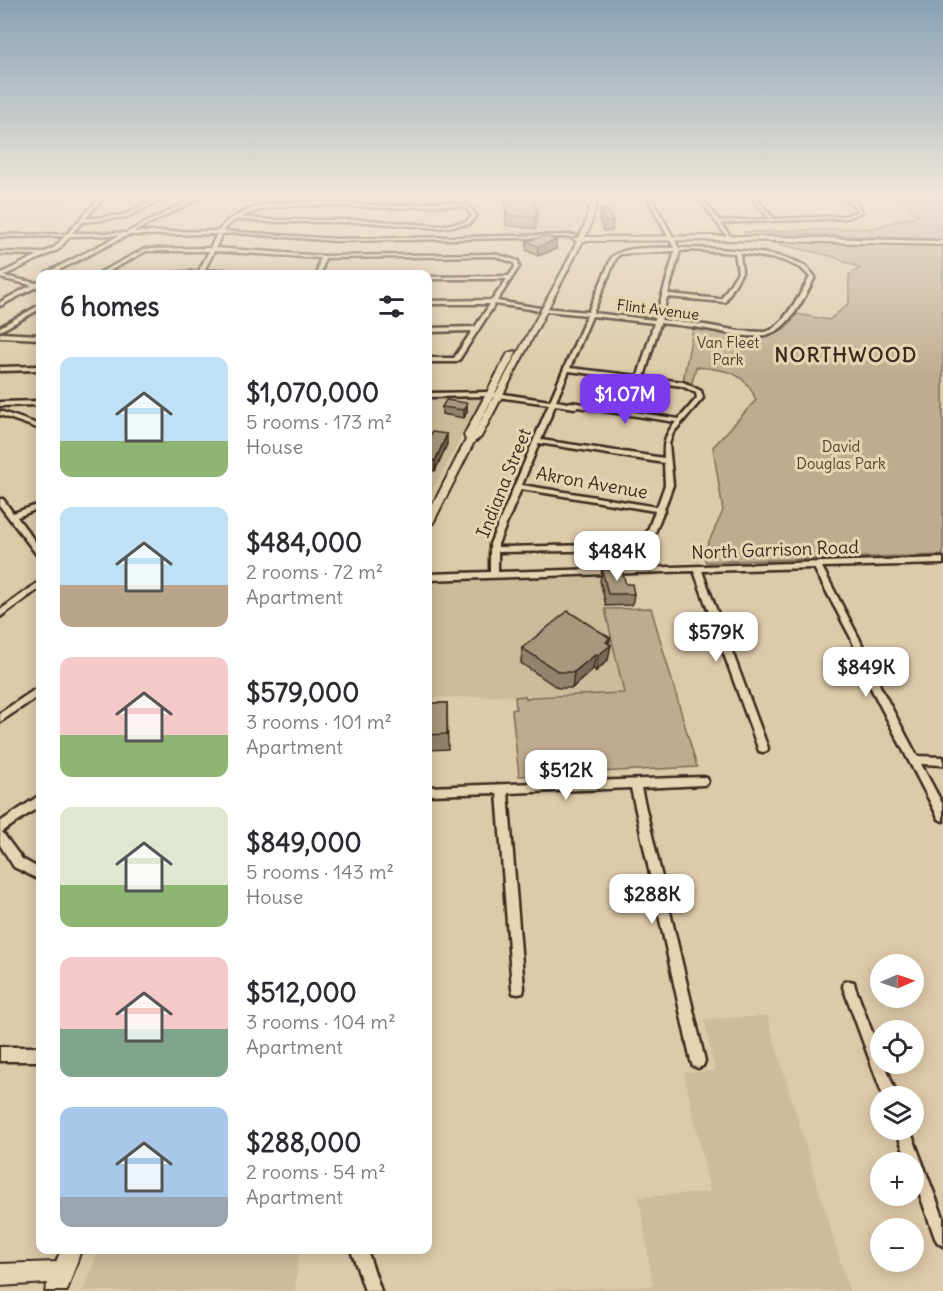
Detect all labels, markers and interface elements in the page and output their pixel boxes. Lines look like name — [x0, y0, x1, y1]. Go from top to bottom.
text: 6 homes — [60, 290, 159, 323]
icon: filters — [375, 290, 408, 323]
street label: Flint Avenue — [616, 295, 700, 324]
park label: Van Fleet Park — [697, 333, 759, 369]
district label: NORTHWOOD — [774, 342, 918, 367]
pin: $1.07M — [576, 374, 674, 425]
text: $1,070,000 — [246, 376, 379, 409]
icon: home — [108, 381, 180, 453]
text: $1.07M — [594, 381, 656, 406]
text: 5 rooms · 173 m² — [246, 409, 392, 434]
street label: Indiana Street — [471, 425, 536, 541]
text: House — [246, 434, 303, 459]
park label: David Douglas Park — [796, 437, 886, 473]
street label: Akron Avenue — [534, 461, 650, 504]
text: $484,000 — [246, 526, 362, 559]
icon: home — [108, 531, 180, 603]
pin: $484K — [575, 531, 659, 582]
street label: North Garrison Road — [691, 535, 860, 564]
text: $484K — [588, 538, 646, 563]
text: 2 rooms · 72 m² — [246, 559, 383, 584]
text: Apartment — [246, 584, 343, 609]
pin: $579K — [674, 612, 758, 663]
text: $579K — [688, 619, 744, 644]
pin: $849K — [824, 647, 908, 698]
text: $849K — [837, 654, 895, 679]
text: $579,000 — [246, 676, 359, 709]
icon: home — [108, 681, 180, 753]
text: 3 rooms · 101 m² — [246, 709, 392, 734]
text: Apartment — [246, 734, 343, 759]
pin: $512K — [524, 750, 608, 801]
text: $512K — [539, 757, 593, 782]
text: $849,000 — [246, 826, 362, 859]
icon: home — [108, 831, 180, 903]
text: 5 rooms · 143 m² — [246, 859, 394, 884]
pin: $288K — [610, 874, 694, 925]
text: $288K — [623, 881, 681, 906]
text: House — [246, 884, 303, 909]
north arrow — [870, 954, 924, 1008]
map controls — [870, 954, 924, 1272]
text: $512,000 — [246, 976, 357, 1009]
icon: home — [108, 981, 180, 1053]
text: 3 rooms · 104 m² — [246, 1009, 396, 1034]
button: locate — [870, 1020, 924, 1074]
text: Apartment — [246, 1034, 343, 1059]
button: layers — [870, 1086, 924, 1140]
text: $288,000 — [246, 1126, 361, 1159]
icon: home — [108, 1131, 180, 1203]
button: + — [870, 1152, 924, 1206]
text: 2 rooms · 54 m² — [246, 1159, 386, 1184]
text: Apartment — [246, 1184, 343, 1209]
button: − — [870, 1218, 924, 1272]

